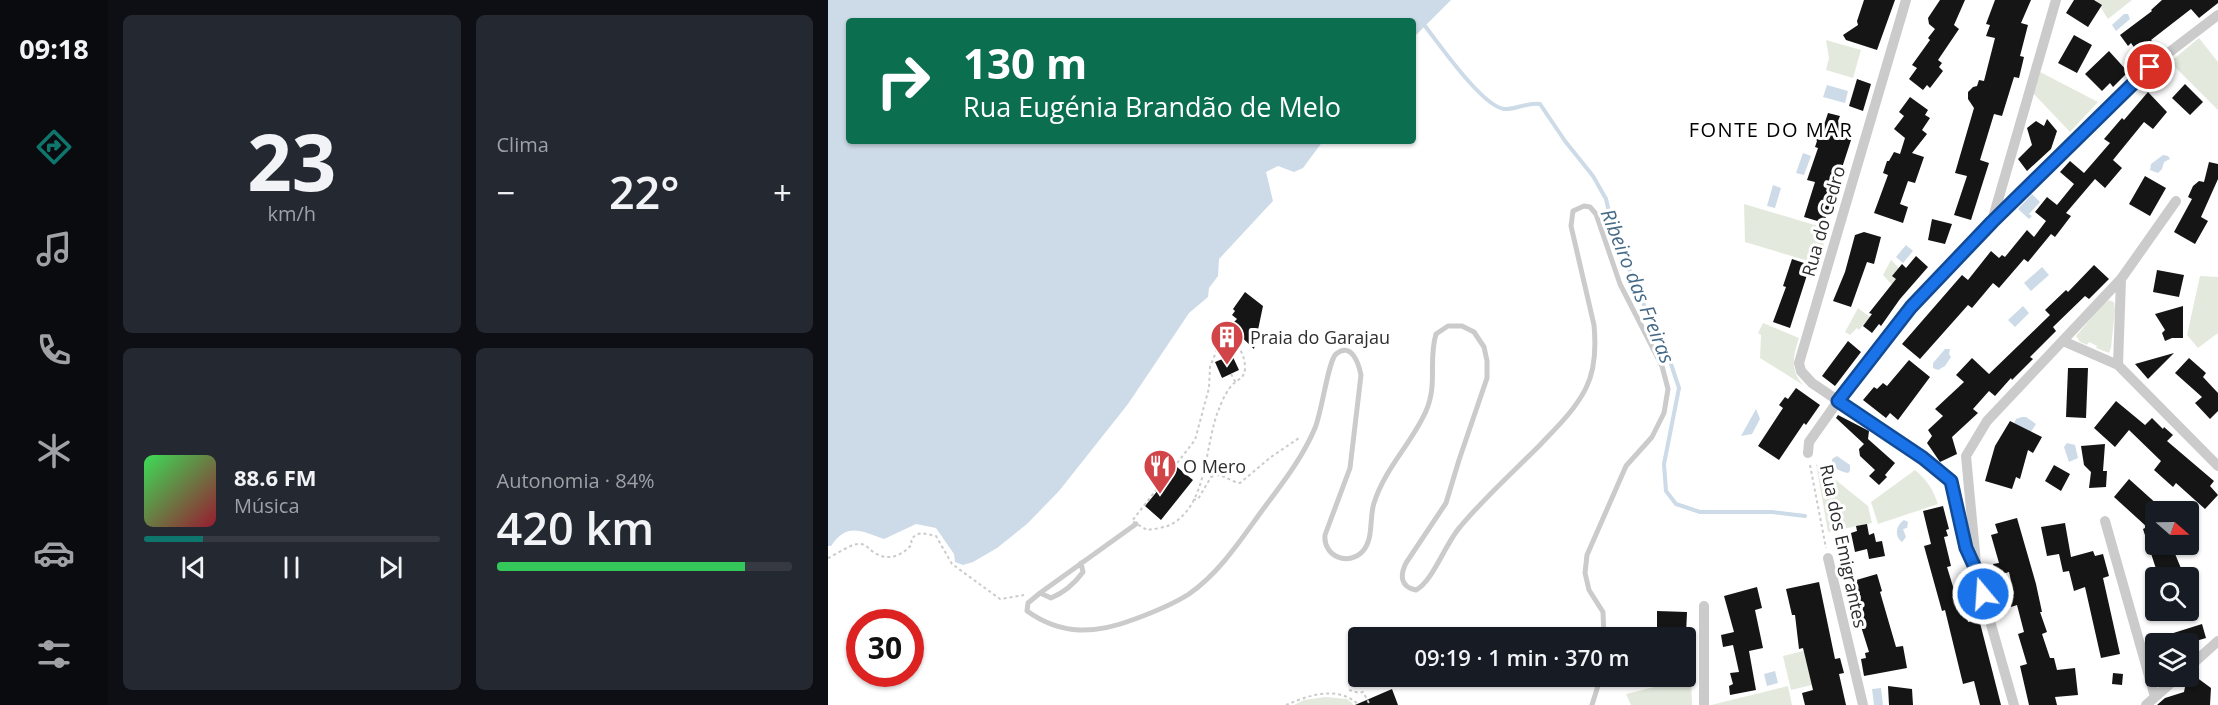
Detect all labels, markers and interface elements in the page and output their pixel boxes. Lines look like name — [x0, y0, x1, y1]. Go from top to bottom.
text: 09:18 — [19, 30, 89, 67]
text: 130 m — [963, 34, 1087, 91]
pin — [2124, 41, 2175, 92]
icon: right — [864, 42, 942, 120]
icon: arrive — [2133, 50, 2166, 83]
text: Rua Eugénia Brandão de Melo — [963, 88, 1341, 125]
text: 23 — [247, 108, 336, 214]
district label: FONTE DO MAR — [1689, 116, 1853, 143]
icon: directions — [33, 126, 75, 168]
text: Clima — [497, 131, 549, 158]
text: 22° — [609, 161, 680, 222]
street label: Rua do Cedro — [1796, 163, 1850, 279]
text: − — [497, 170, 515, 215]
text: + — [773, 170, 792, 215]
text: km/h — [267, 200, 316, 227]
water label: Ribeiro das Freiras — [1595, 205, 1681, 368]
icon: music — [33, 228, 75, 270]
building icon: Praia do Garajau — [1209, 319, 1245, 366]
place label: Praia do Garajau — [1250, 325, 1390, 349]
icon: phone — [33, 329, 75, 371]
icon: climate — [33, 430, 75, 472]
restaurant icon: O Mero — [1142, 448, 1178, 495]
place label: O Mero — [1183, 454, 1246, 478]
text: 88.6 FM — [234, 462, 317, 492]
street label: Rua dos Emigrantes — [1815, 462, 1873, 630]
text: Autonomia · 84% — [497, 467, 655, 494]
text: Música — [234, 492, 300, 519]
text: 420 km — [497, 497, 654, 558]
north arrow — [2145, 501, 2199, 555]
map controls — [2145, 501, 2199, 687]
icon: car — [33, 532, 75, 574]
icon: previous — [177, 551, 210, 584]
icon: pause — [275, 551, 308, 584]
icon: next — [374, 551, 407, 584]
position arrow — [1951, 562, 2015, 626]
button: search — [2145, 567, 2199, 621]
speed limit sign: 30 — [846, 609, 924, 687]
icon: filters — [33, 633, 75, 675]
button: layers — [2145, 633, 2199, 687]
text: 09:19 · 1 min · 370 m — [1414, 642, 1630, 672]

